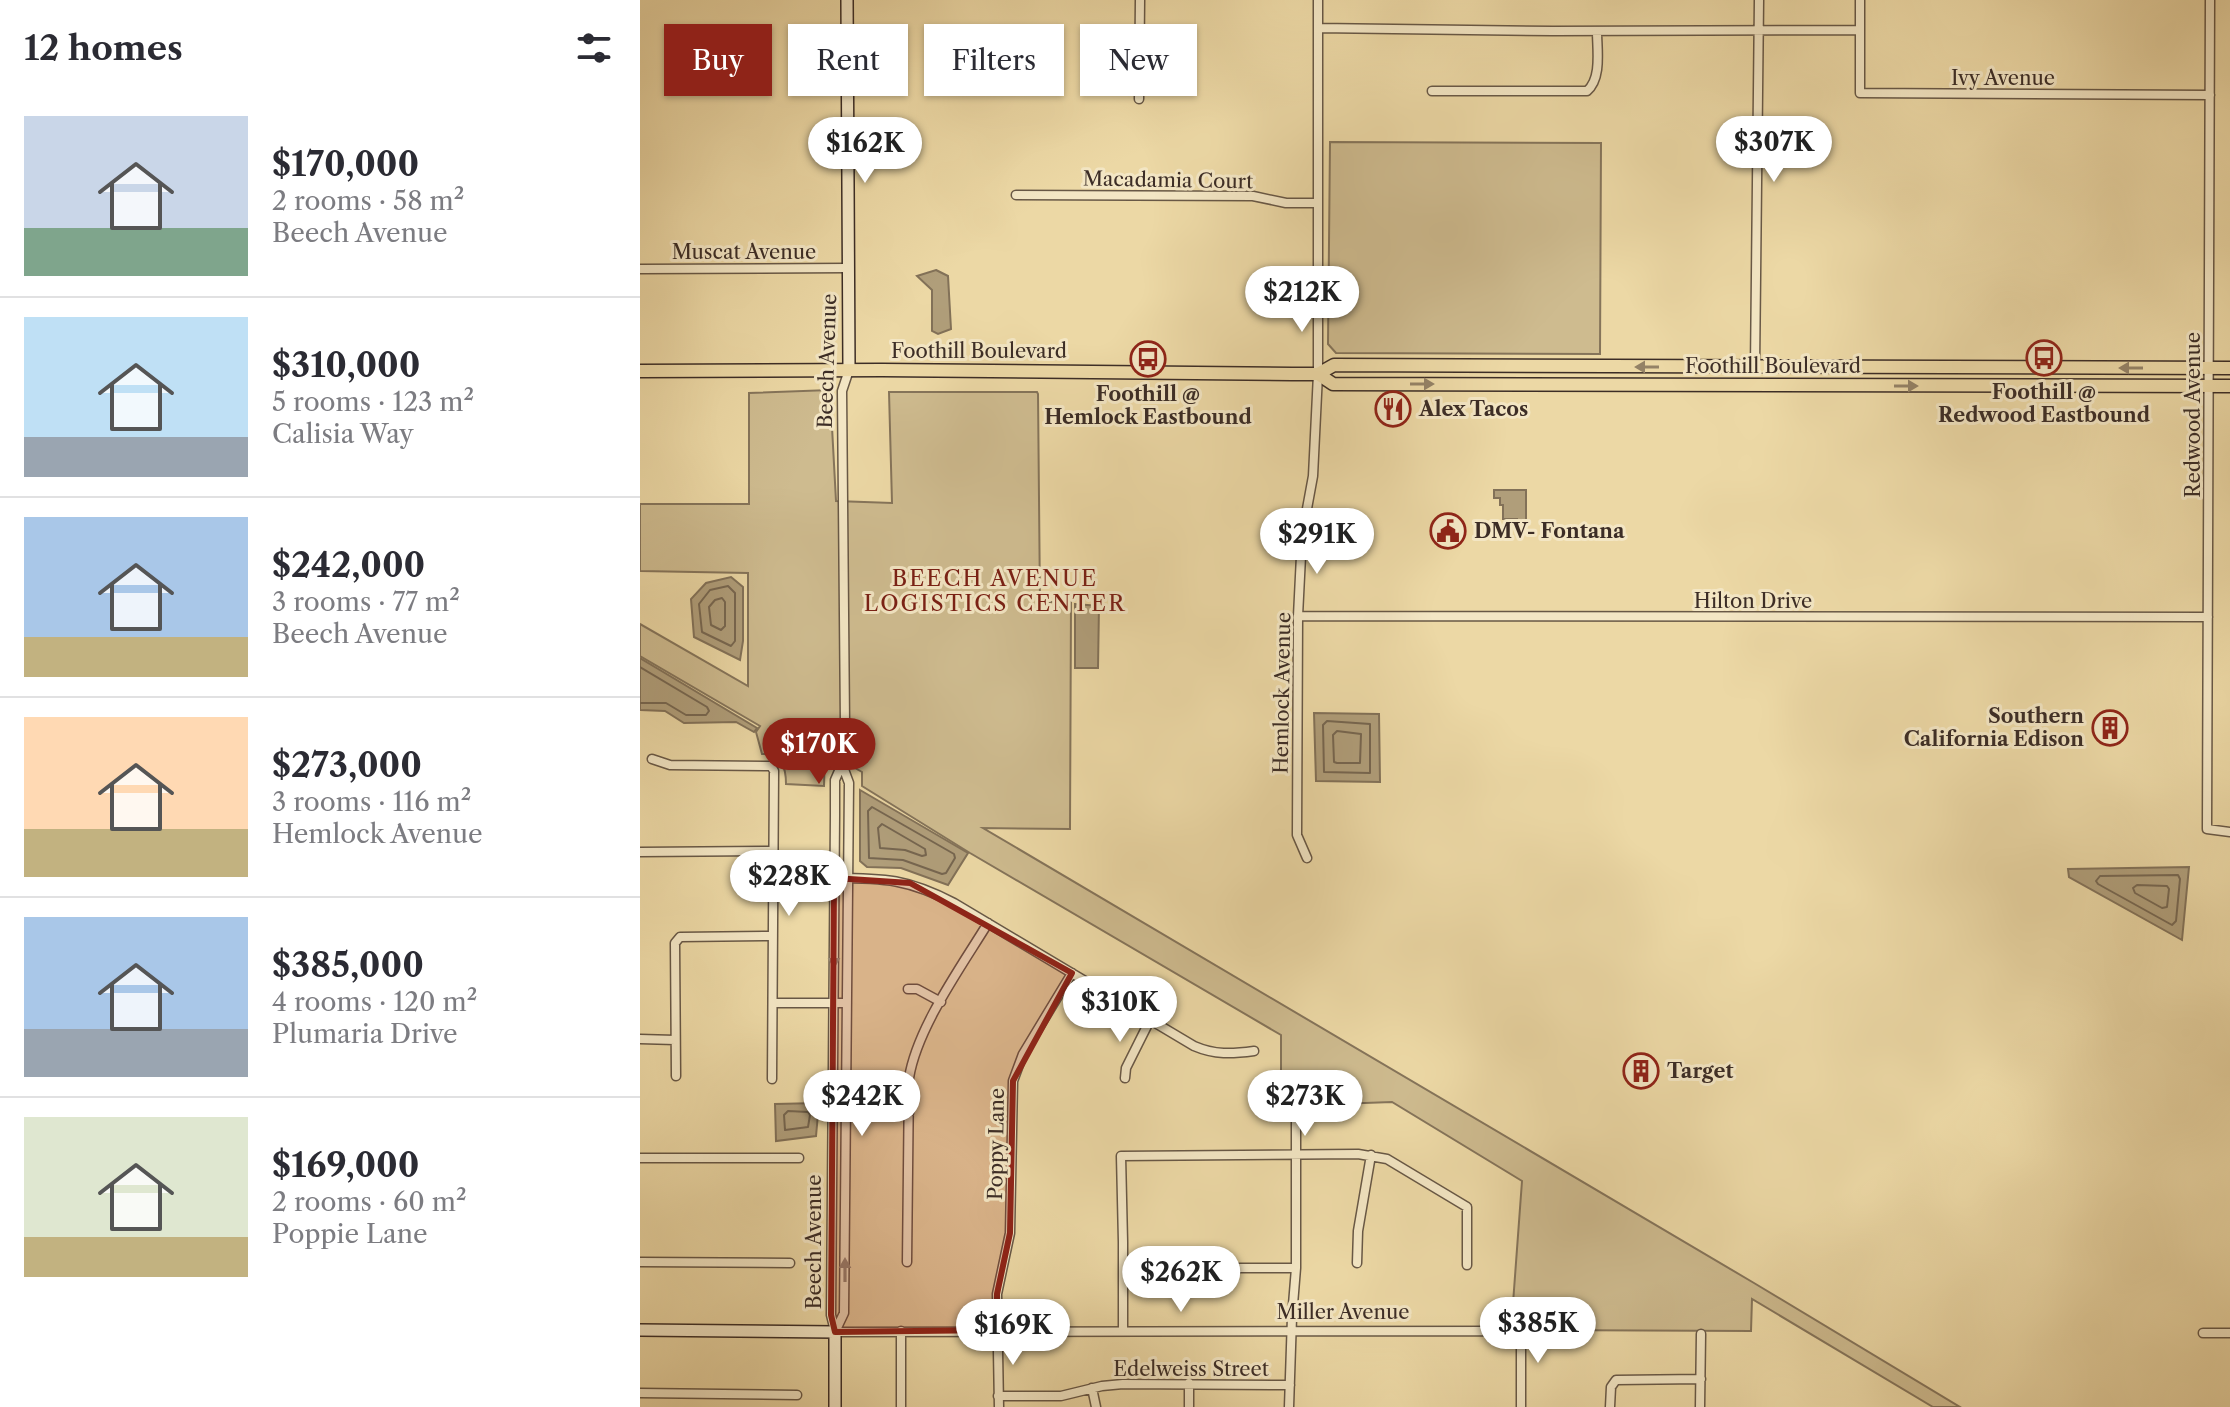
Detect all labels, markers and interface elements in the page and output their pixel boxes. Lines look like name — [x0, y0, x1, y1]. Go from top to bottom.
chip: Buy — [664, 24, 772, 96]
chip: Rent — [788, 24, 908, 96]
chip: Filters — [924, 24, 1064, 96]
chip: New — [1080, 24, 1197, 96]
icon: filters — [572, 26, 616, 70]
text: 12 homes — [24, 27, 183, 69]
street label: Ivy Avenue — [1951, 66, 2055, 90]
pin: $307K — [1718, 116, 1830, 184]
pin: $162K — [809, 117, 921, 185]
text: $307K — [1734, 126, 1814, 158]
text: $162K — [826, 127, 904, 159]
text: $170,000 — [272, 143, 419, 185]
icon: home — [88, 148, 184, 244]
street label: Macadamia Court — [1083, 167, 1253, 193]
text: 2 rooms · 58 m² — [272, 185, 464, 217]
text: Beech Avenue — [272, 217, 448, 249]
street label: Muscat Avenue — [672, 240, 816, 264]
pin: $212K — [1246, 266, 1358, 334]
text: $212K — [1263, 276, 1341, 308]
street label: Beech Avenue — [813, 293, 841, 429]
street label: Redwood Avenue — [2181, 332, 2205, 498]
street label: Foothill Boulevard — [891, 339, 1067, 363]
bus stop icon: Foothill @ Redwood Eastbound — [2025, 339, 2063, 377]
bus stop icon: Foothill @ Hemlock Eastbound — [1129, 340, 1167, 378]
text: $310,000 — [272, 344, 420, 386]
icon: home — [88, 349, 184, 445]
street label: Foothill Boulevard — [1685, 354, 1861, 378]
one-way arrow — [1634, 361, 1659, 373]
one-way arrow — [2118, 362, 2143, 374]
one-way arrow — [1410, 378, 1435, 390]
one-way arrow — [1894, 380, 1919, 392]
place label: Foothill @ Redwood Eastbound — [1938, 380, 2151, 427]
place label: Foothill @ Hemlock Eastbound — [1044, 382, 1252, 429]
text: 5 rooms · 123 m² — [272, 386, 474, 418]
restaurant icon: Alex Tacos — [1374, 390, 1412, 428]
place label: Alex Tacos — [1418, 397, 1528, 421]
text: Calisia Way — [272, 418, 414, 450]
pin: $291K — [1261, 508, 1373, 576]
public building icon: DMV- Fontana — [1429, 512, 1467, 550]
text: $291K — [1278, 518, 1356, 550]
place label: DMV- Fontana — [1474, 519, 1625, 543]
text: $242,000 — [272, 544, 425, 586]
icon: home — [88, 549, 184, 645]
district label: BEECH AVENUE LOGISTICS CENTER — [864, 565, 1126, 617]
text: 3 rooms · 77 m² — [272, 586, 460, 618]
street label: Hilton Drive — [1694, 589, 1812, 613]
street label: Hemlock Avenue — [1269, 612, 1295, 774]
text: Beech Avenue — [272, 618, 448, 650]
place label: Southern California Edison — [1904, 704, 2084, 751]
building icon: Southern California Edison — [2091, 709, 2129, 747]
pin: $170K — [763, 718, 875, 786]
text: $170K — [780, 728, 858, 760]
text: $273,000 — [272, 744, 422, 786]
icon: home — [88, 749, 184, 845]
text: 3 rooms · 116 m² — [272, 786, 471, 818]
text: Hemlock Avenue — [272, 818, 483, 850]
pin: $228K — [733, 850, 845, 918]
text: $228K — [748, 860, 830, 892]
text: $385,000 — [272, 944, 424, 986]
one-way arrow — [828, 944, 840, 969]
icon: home — [88, 949, 184, 1045]
pin: $310K — [1064, 976, 1176, 1044]
text: 4 rooms · 120 m² — [272, 986, 477, 1018]
text: $310K — [1081, 986, 1159, 1018]
text: Plumaria Drive — [272, 1018, 458, 1050]
building icon: Target — [1622, 1052, 1660, 1090]
place label: Target — [1667, 1059, 1733, 1083]
pin: $242K — [806, 1070, 918, 1138]
pin: $273K — [1249, 1070, 1361, 1138]
text: $242K — [821, 1080, 903, 1112]
text: $273K — [1266, 1080, 1344, 1112]
street label: Poppy Lane — [983, 1088, 1009, 1200]
text: $169,000 — [272, 1144, 419, 1186]
icon: home — [88, 1149, 184, 1245]
street label: Beech Avenue — [802, 1175, 826, 1310]
text: 2 rooms · 60 m² — [272, 1186, 467, 1218]
text: Poppie Lane — [272, 1218, 428, 1250]
pin: $262K — [1125, 1246, 1237, 1314]
text: $262K — [1140, 1256, 1222, 1288]
one-way arrow — [839, 1257, 851, 1282]
pin: $385K — [1482, 1297, 1594, 1365]
pin: $169K — [957, 1299, 1069, 1367]
street label: Miller Avenue — [1277, 1300, 1410, 1324]
text: $385K — [1498, 1307, 1578, 1339]
text: $169K — [974, 1309, 1052, 1341]
street label: Edelweiss Street — [1113, 1357, 1269, 1381]

